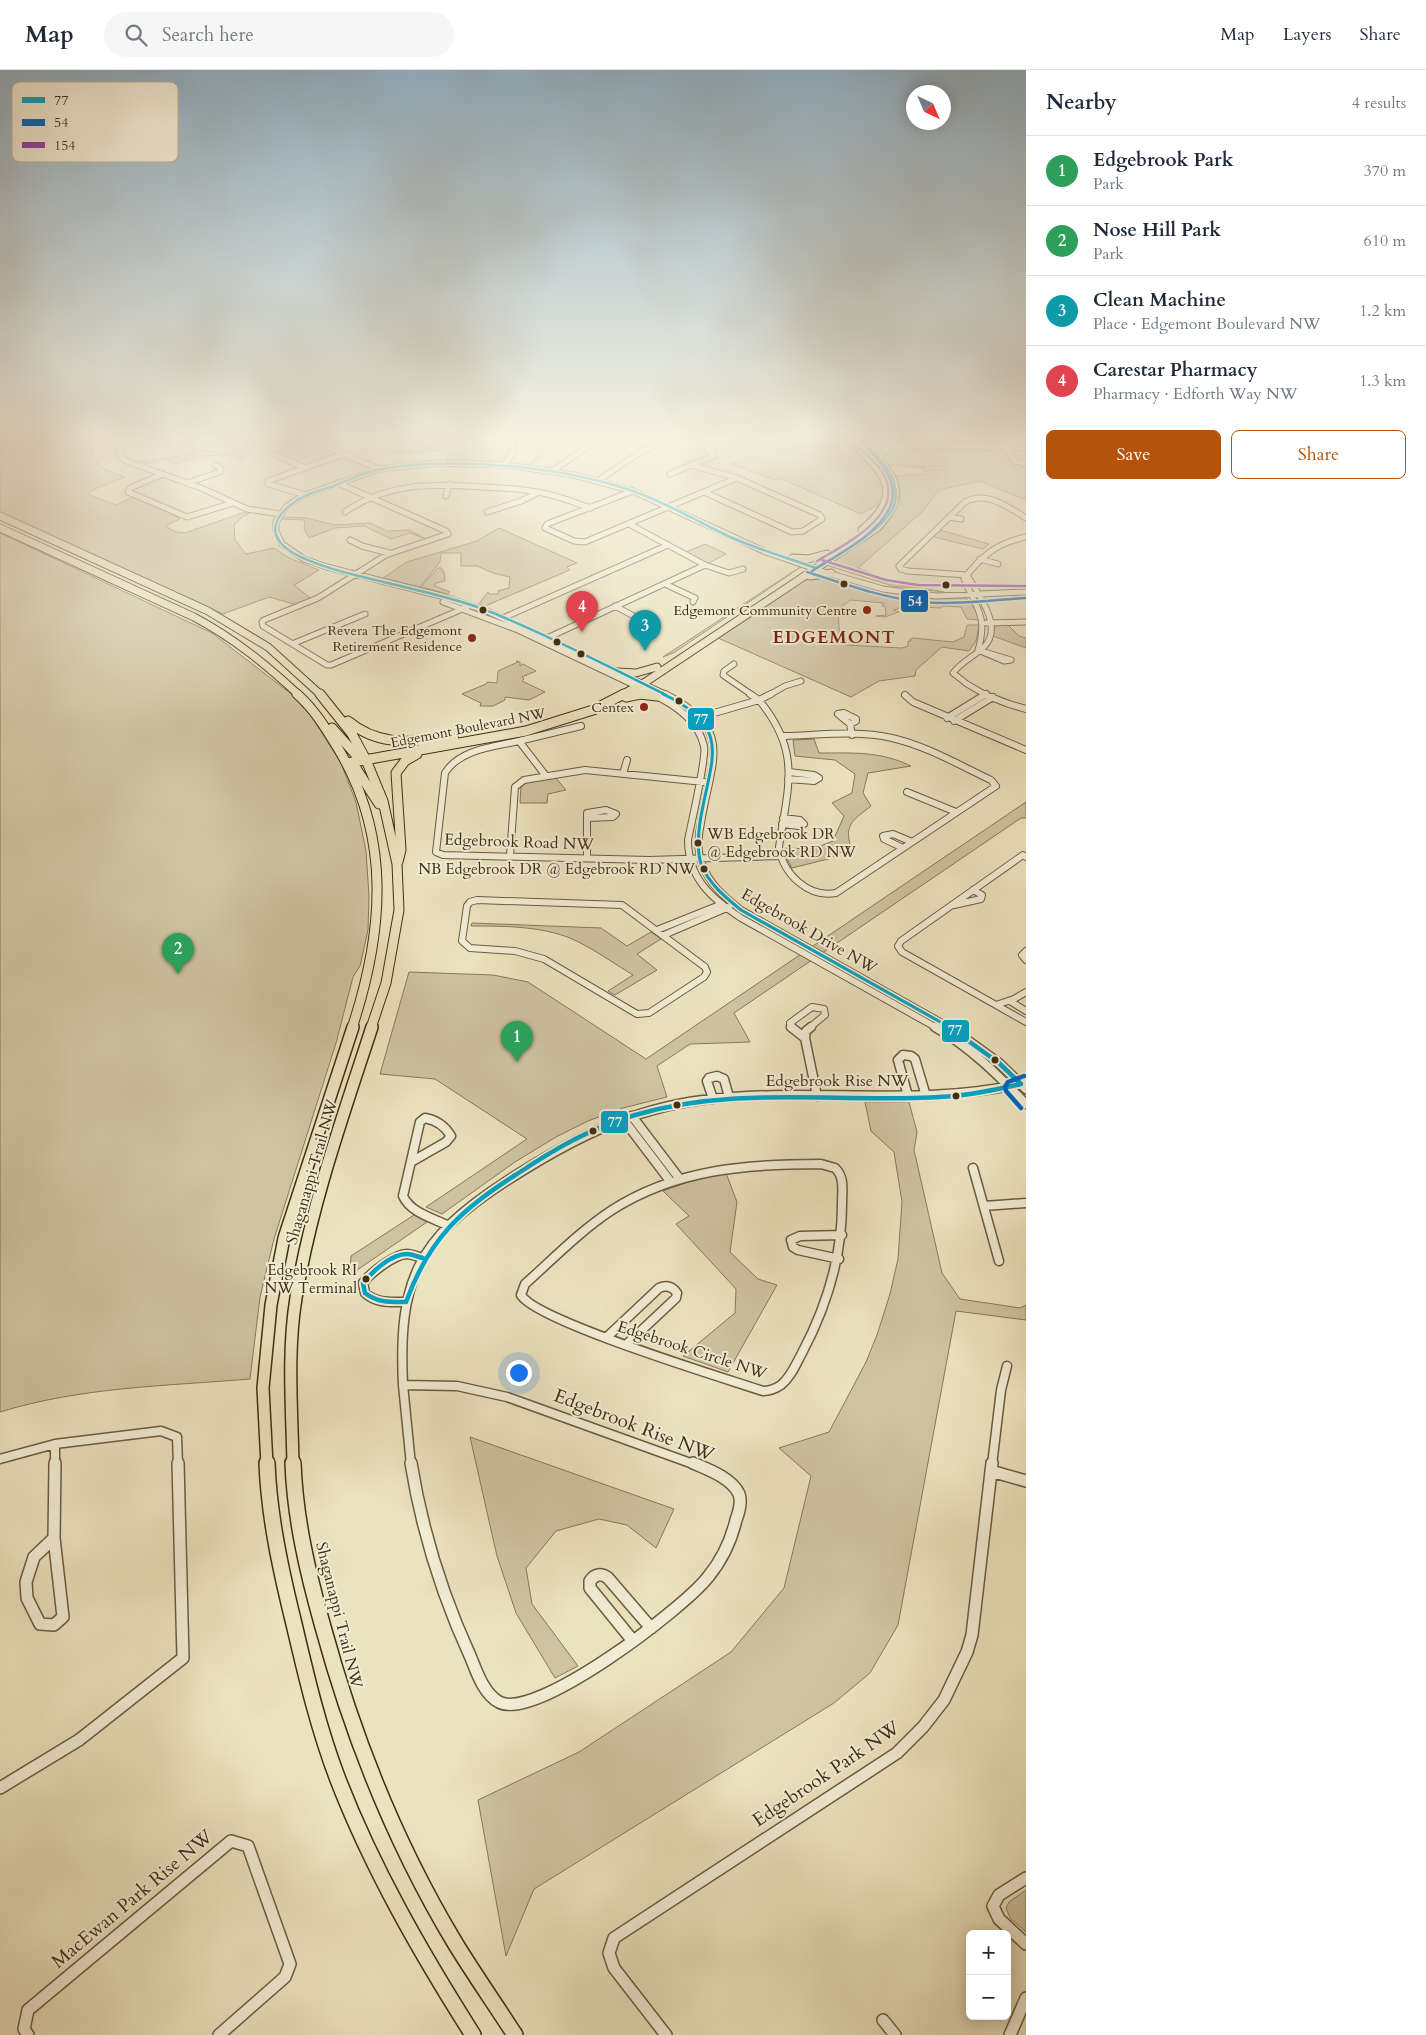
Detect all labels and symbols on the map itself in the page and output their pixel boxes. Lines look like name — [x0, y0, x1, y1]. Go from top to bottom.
legend — [12, 82, 178, 162]
north arrow — [906, 85, 951, 130]
text: 77 — [54, 91, 68, 110]
text: 54 — [54, 113, 68, 132]
text: 154 — [54, 136, 76, 155]
unlabelled marker — [839, 579, 849, 589]
unlabelled marker — [941, 580, 951, 590]
line badge: 54 — [900, 589, 929, 613]
pin: 4 — [566, 591, 598, 632]
text: 54 — [908, 592, 922, 611]
place label: Edgemont Community Centre — [673, 601, 857, 620]
marker: Edgemont Community Centre — [861, 604, 873, 616]
unlabelled marker — [478, 605, 488, 615]
pin: 3 — [629, 610, 661, 651]
place label: Revera The Edgemont Retirement Residence — [327, 621, 463, 656]
district label: EDGEMONT — [772, 625, 896, 650]
marker: Revera The Edgemont Retirement Residence — [466, 632, 478, 644]
unlabelled marker — [552, 637, 562, 647]
unlabelled marker — [576, 649, 586, 659]
unlabelled marker — [674, 696, 684, 706]
place label: Centex — [591, 698, 634, 717]
marker: Centex — [638, 701, 650, 713]
street label: Edgemont Boulevard NW — [389, 704, 548, 752]
line badge: 77 — [687, 707, 715, 731]
text: 77 — [694, 710, 708, 729]
place label: WB Edgebrook DR @ Edgebrook RD NW — [706, 824, 856, 862]
street label: Edgebrook Road NW — [444, 828, 595, 856]
marker: WB Edgebrook DR @ Edgebrook RD NW — [693, 838, 703, 848]
place label: NB Edgebrook DR @ Edgebrook RD NW — [418, 859, 695, 879]
marker: NB Edgebrook DR @ Edgebrook RD NW — [699, 864, 709, 874]
street label: Edgebrook Drive NW — [737, 883, 881, 979]
pin: 2 — [162, 933, 194, 974]
line badge: 77 — [941, 1019, 970, 1043]
pin: 1 — [501, 1021, 533, 1062]
text: 77 — [948, 1021, 962, 1040]
unlabelled marker — [990, 1055, 1000, 1065]
street label: Edgebrook Rise NW — [765, 1070, 909, 1092]
unlabelled marker — [951, 1091, 961, 1101]
street label: Shaganappi Trail NW — [281, 1097, 343, 1247]
unlabelled marker — [672, 1100, 682, 1110]
line badge: 77 — [600, 1110, 629, 1134]
text: 77 — [608, 1113, 622, 1132]
unlabelled marker — [588, 1126, 598, 1136]
place label: Edgebrook RI NW Terminal — [265, 1260, 357, 1298]
marker: Edgebrook RI NW Terminal — [361, 1274, 371, 1284]
street label: Edgebrook Circle NW — [614, 1315, 770, 1385]
your location — [506, 1360, 532, 1386]
street label: Edgebrook Rise NW — [550, 1382, 718, 1468]
street label: Shaganappi Trail NW — [310, 1540, 368, 1691]
street label: Edgebrook Park NW — [747, 1715, 905, 1833]
street label: MacEwan Park Rise NW — [46, 1824, 218, 1974]

